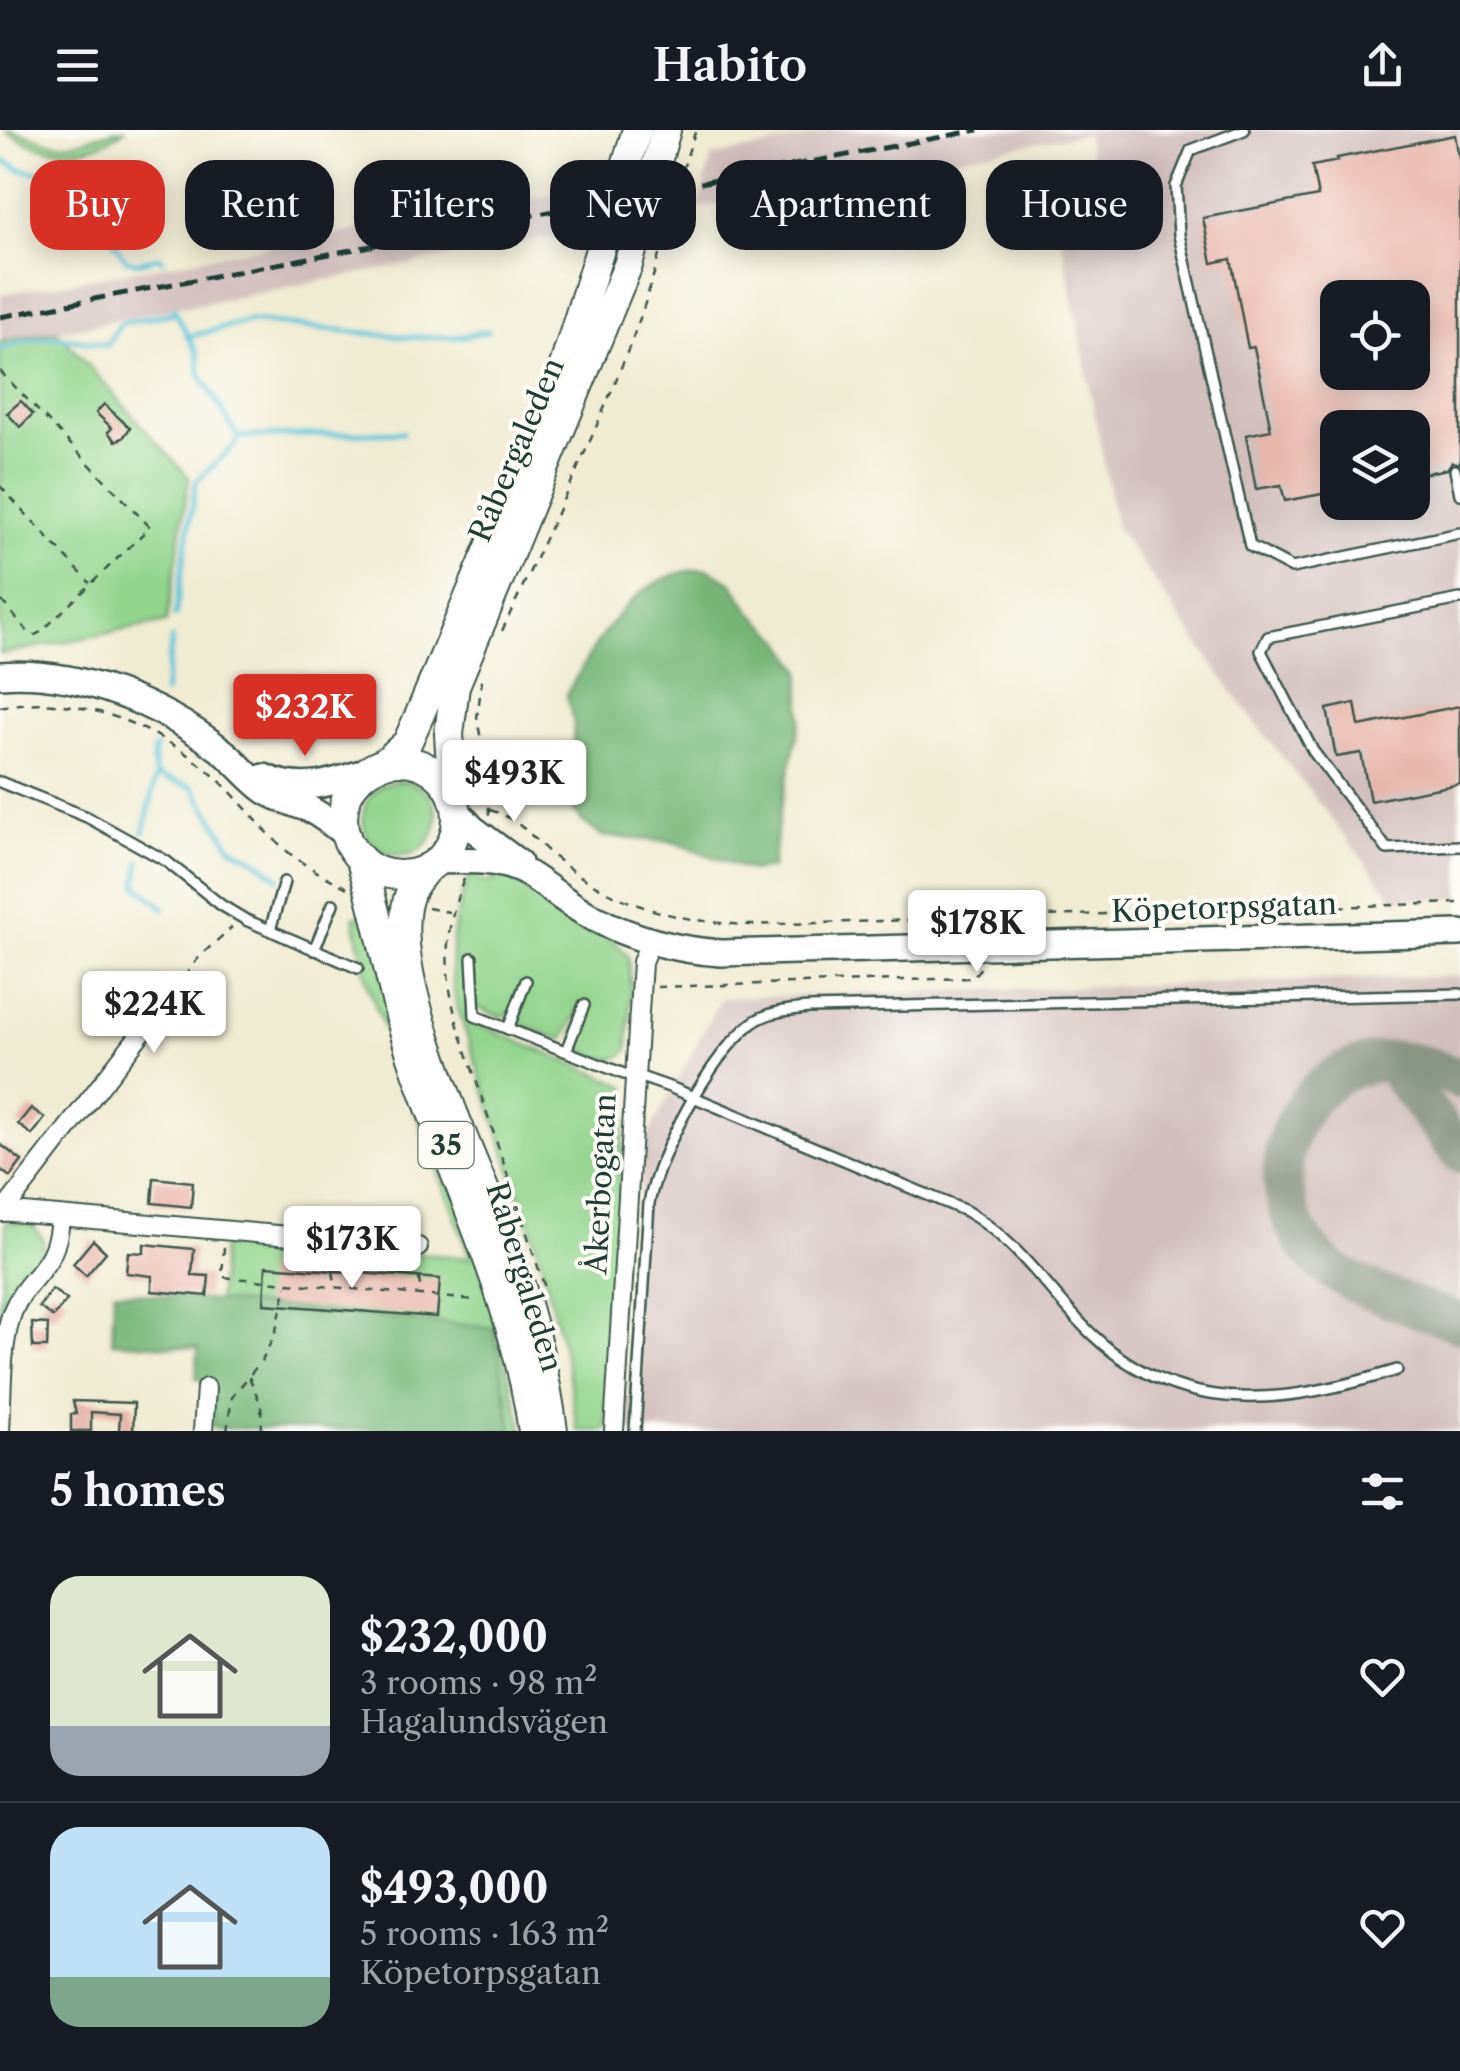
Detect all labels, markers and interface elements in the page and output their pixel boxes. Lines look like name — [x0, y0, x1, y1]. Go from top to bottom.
text: Habito — [653, 37, 807, 93]
icon: menu — [50, 38, 105, 93]
icon: share — [1355, 38, 1410, 93]
chip: Buy — [30, 160, 165, 250]
chip: Rent — [185, 160, 334, 250]
chip: Filters — [354, 160, 530, 250]
chip: New — [550, 160, 696, 250]
chip: Apartment — [716, 160, 966, 250]
chip: House — [986, 160, 1163, 250]
map controls — [1320, 280, 1430, 520]
button: locate — [1320, 280, 1430, 390]
street label: Råbergaleden — [461, 352, 572, 547]
button: layers — [1320, 410, 1430, 520]
pin: $232K — [235, 674, 375, 759]
text: $232K — [255, 687, 355, 726]
pin: $493K — [444, 740, 584, 825]
text: $493K — [464, 753, 564, 792]
street label: Köpetorpsgatan — [1110, 885, 1338, 930]
pin: $178K — [907, 890, 1047, 975]
text: $178K — [930, 903, 1024, 942]
pin: $224K — [84, 971, 224, 1056]
text: $224K — [104, 984, 204, 1023]
street label: Åkerbogatan — [577, 1092, 624, 1276]
road number: 35 — [418, 1122, 474, 1168]
street label: Råbergaleden — [478, 1178, 571, 1376]
pin: $173K — [282, 1206, 422, 1291]
text: $173K — [306, 1219, 398, 1258]
icon: filters — [1355, 1464, 1410, 1519]
text: 5 homes — [50, 1465, 226, 1517]
text: $232,000 — [360, 1611, 548, 1663]
icon: home — [130, 1616, 250, 1736]
icon: heart — [1355, 1649, 1410, 1704]
text: 3 rooms · 98 m² — [360, 1663, 597, 1702]
text: Hagalundsvägen — [360, 1702, 608, 1741]
text: $493,000 — [360, 1862, 548, 1914]
icon: home — [130, 1867, 250, 1987]
icon: heart — [1355, 1900, 1410, 1955]
text: 5 rooms · 163 m² — [360, 1914, 609, 1953]
text: Köpetorpsgatan — [360, 1953, 601, 1992]

